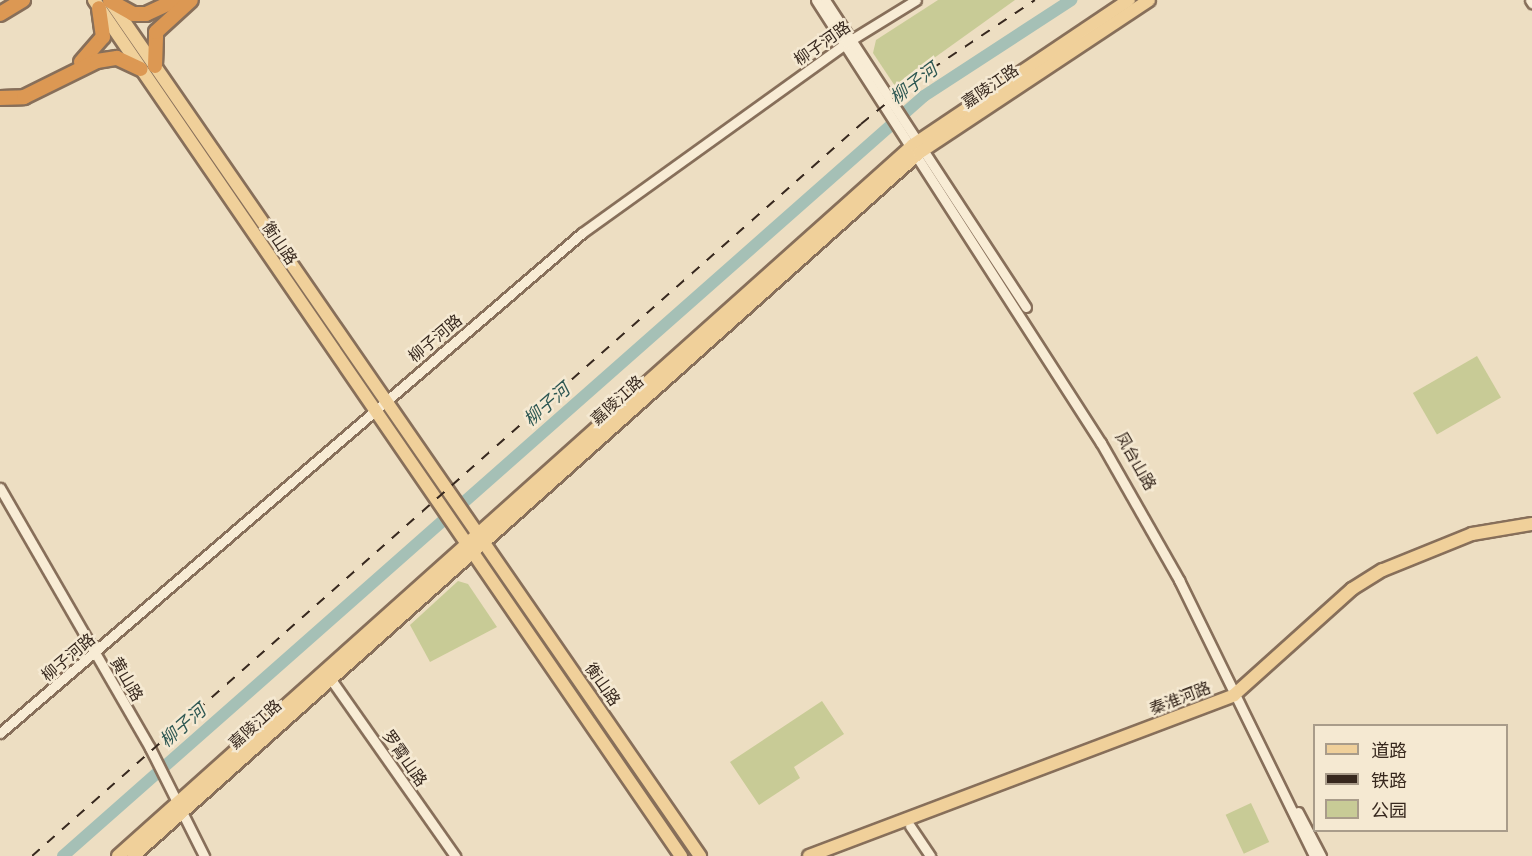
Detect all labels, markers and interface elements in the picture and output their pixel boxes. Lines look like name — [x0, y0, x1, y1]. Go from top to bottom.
street label: 柳子河路 — [790, 17, 854, 69]
water label: 柳子河 — [886, 59, 942, 109]
street label: 嘉陵江路 — [958, 60, 1022, 112]
street label: 衡山路 — [259, 218, 301, 268]
street label: 柳子河路 — [404, 310, 466, 366]
street label: 嘉陵江路 — [587, 371, 647, 429]
water label: 柳子河 — [520, 379, 574, 431]
street label: 凤台山路 — [1112, 428, 1160, 494]
street label: 柳子河路 — [37, 629, 99, 685]
street label: 黄山路 — [107, 653, 147, 705]
street label: 衡山路 — [581, 659, 625, 709]
street label: 秦淮河路 — [1147, 678, 1213, 718]
street label: 嘉陵江路 — [225, 695, 285, 753]
water label: 柳子河 — [156, 700, 210, 752]
legend — [1313, 724, 1508, 832]
street label: 罗霄山路 — [379, 726, 431, 790]
text: 道路 — [1371, 739, 1407, 762]
text: 铁路 — [1371, 769, 1407, 792]
text: 公园 — [1371, 799, 1407, 822]

